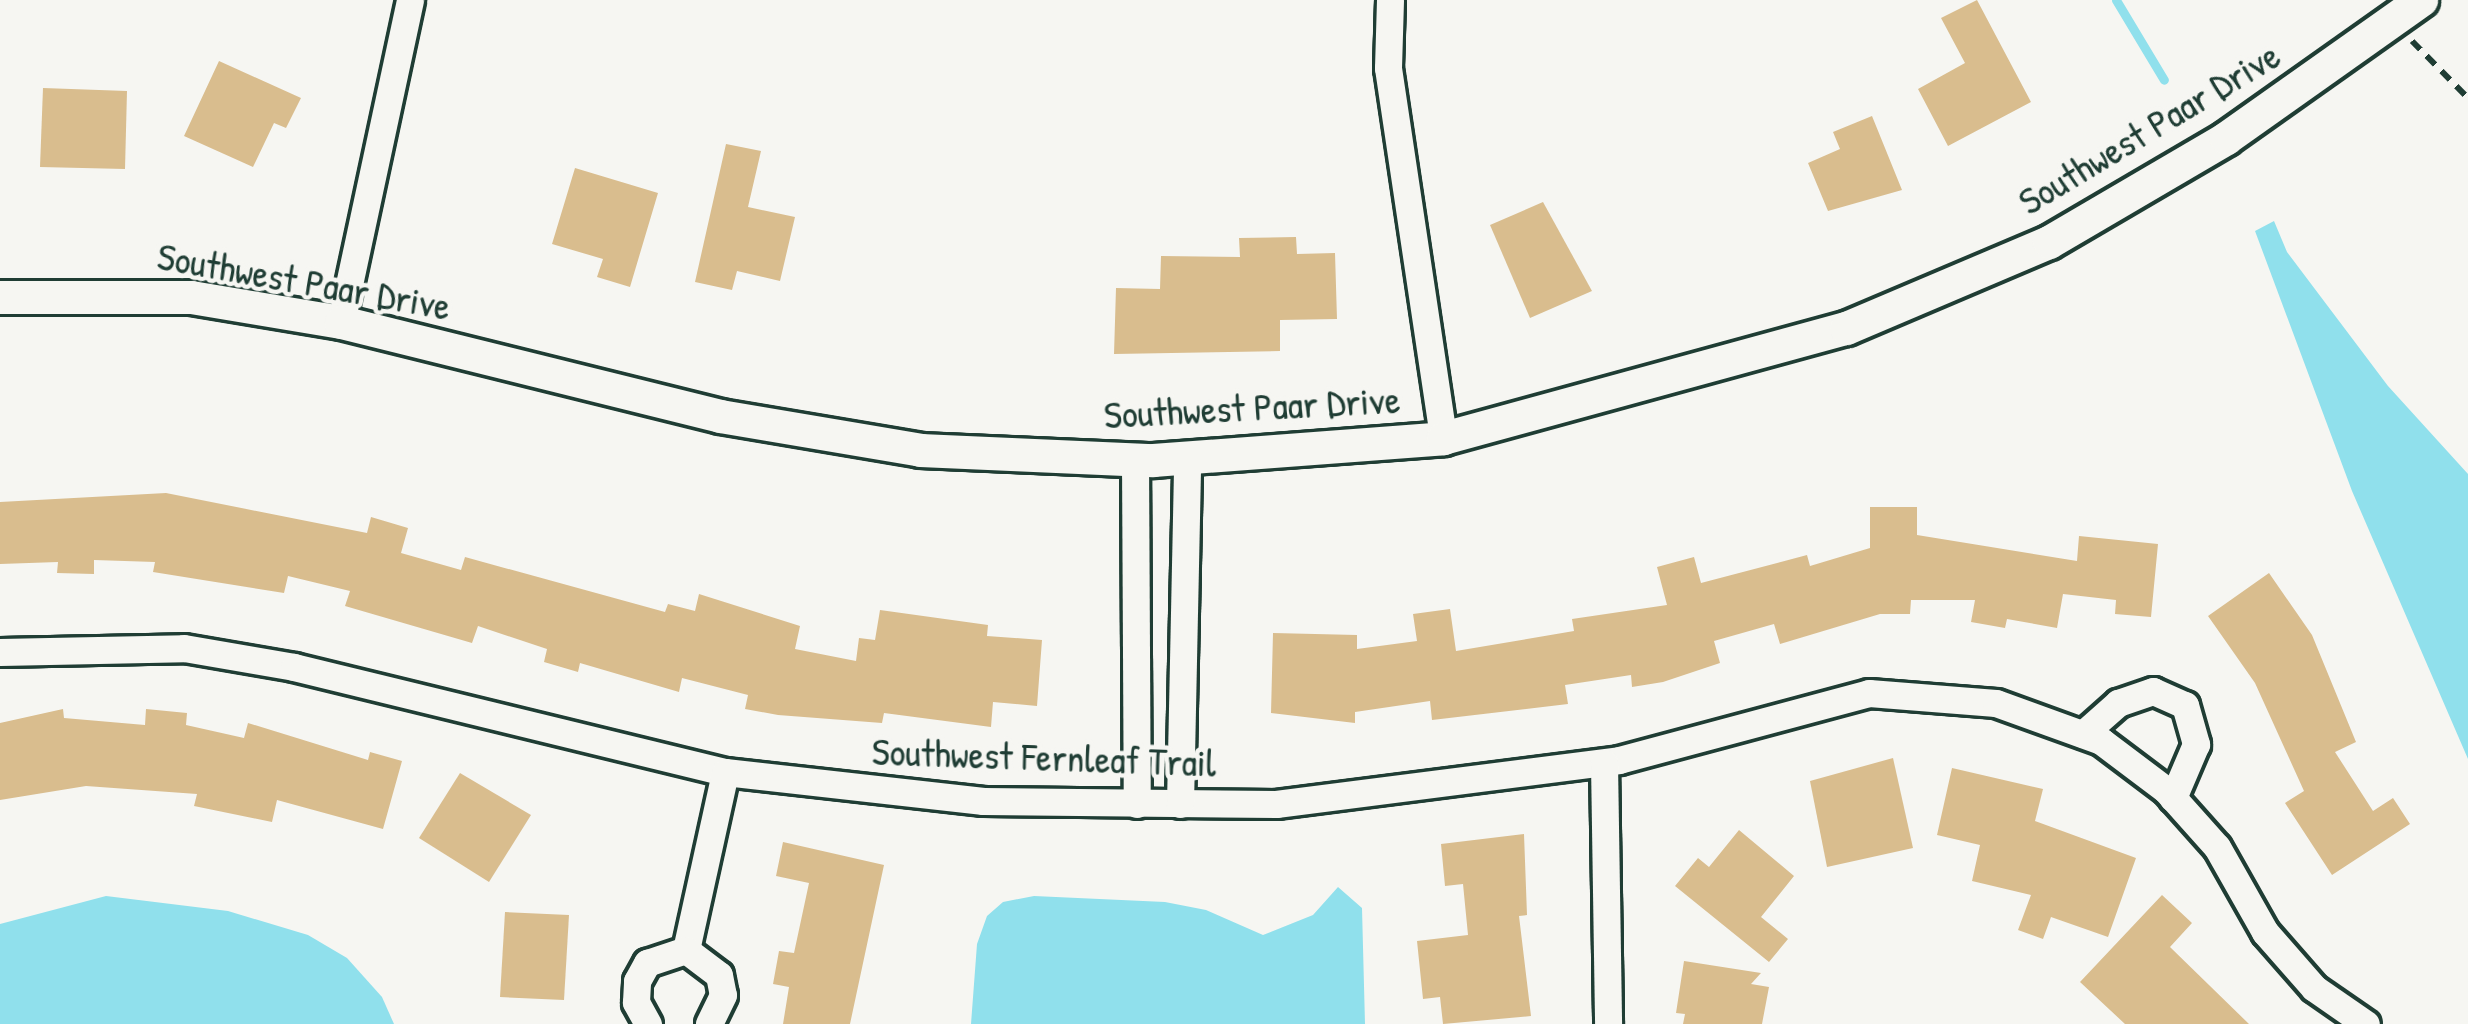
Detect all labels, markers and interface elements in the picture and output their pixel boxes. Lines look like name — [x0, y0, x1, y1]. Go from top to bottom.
street label: Southwest Paar Drive — [2010, 32, 2288, 224]
street label: Southwest Paar Drive — [154, 232, 454, 330]
street label: Southwest Paar Drive — [1103, 376, 1401, 438]
street label: Southwest Fernleaf Trail — [871, 728, 1217, 786]

